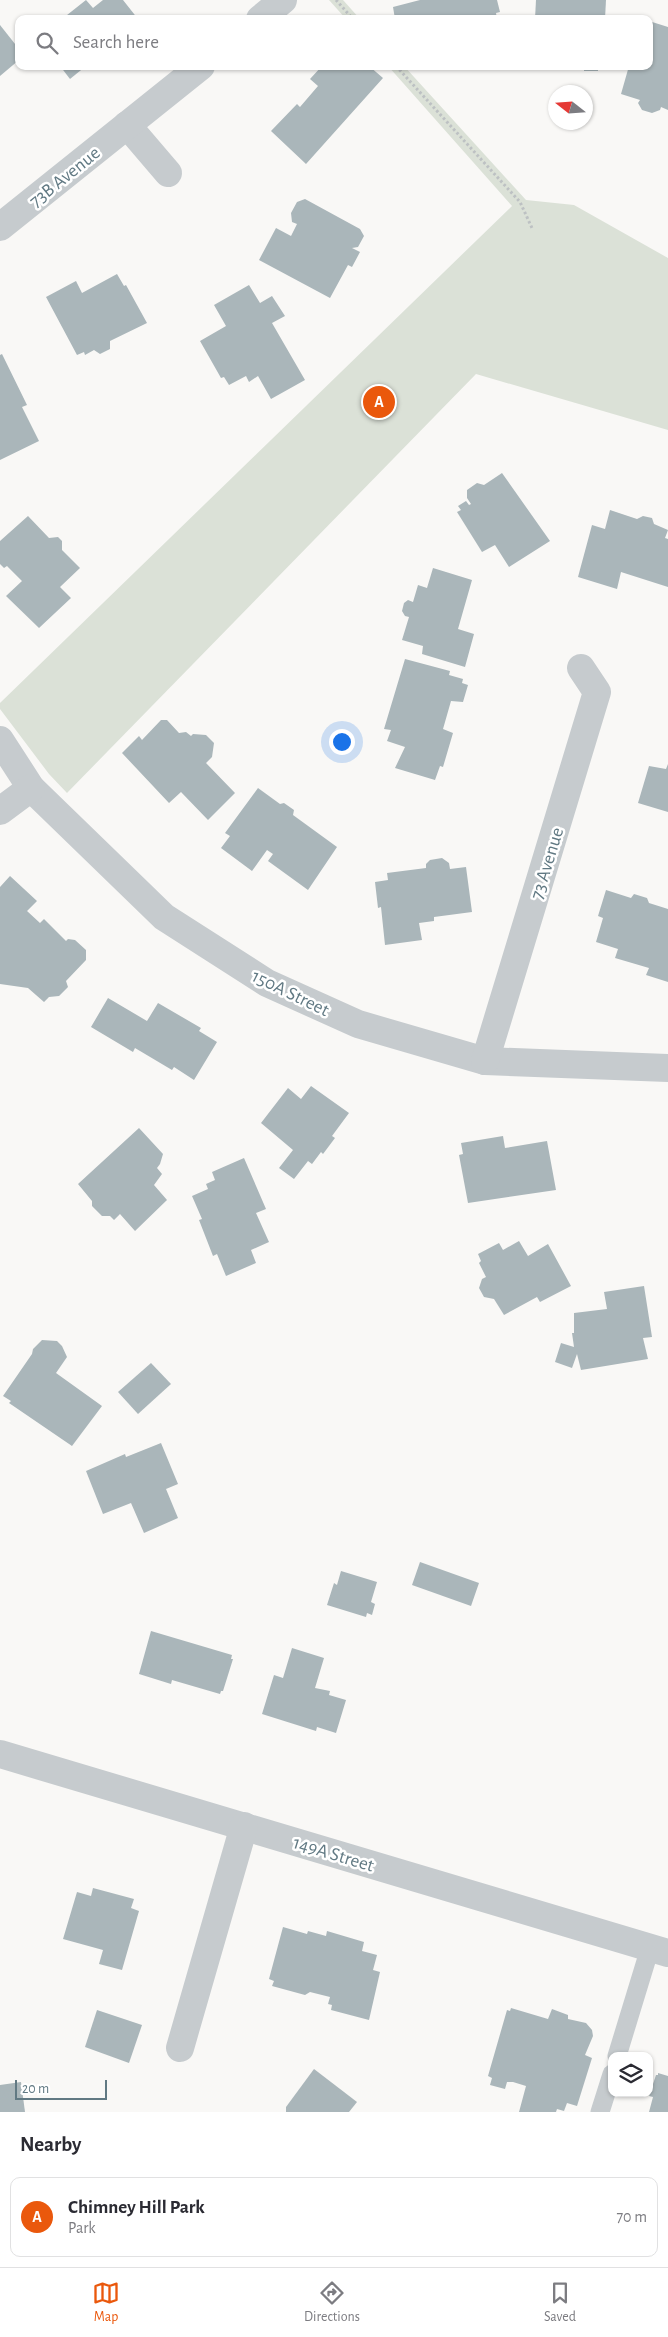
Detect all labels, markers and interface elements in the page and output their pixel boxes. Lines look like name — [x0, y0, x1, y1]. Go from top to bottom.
search box — [15, 15, 653, 70]
icon: search — [33, 29, 61, 57]
text: Search here — [73, 33, 159, 52]
north arrow — [548, 85, 593, 130]
street label: 73B Avenue — [26, 143, 104, 211]
pin: A — [363, 383, 395, 421]
your location — [329, 729, 355, 755]
street label: 73 Avenue — [527, 825, 567, 902]
street label: 150A Street — [249, 967, 332, 1020]
street label: 149A Street — [291, 1833, 376, 1876]
map controls — [608, 2052, 653, 2097]
button: layers — [608, 2052, 653, 2097]
scale bar — [15, 2077, 108, 2100]
text: 20 m — [22, 2082, 49, 2096]
text: Nearby — [20, 2134, 81, 2155]
text: Chimney Hill Park — [68, 2198, 205, 2217]
text: A — [32, 2209, 42, 2225]
text: 70 m — [616, 2209, 647, 2225]
text: Park — [68, 2220, 96, 2236]
tab: Map — [92, 2279, 120, 2326]
tab: Directions — [304, 2279, 360, 2326]
tab: Saved — [544, 2279, 576, 2326]

